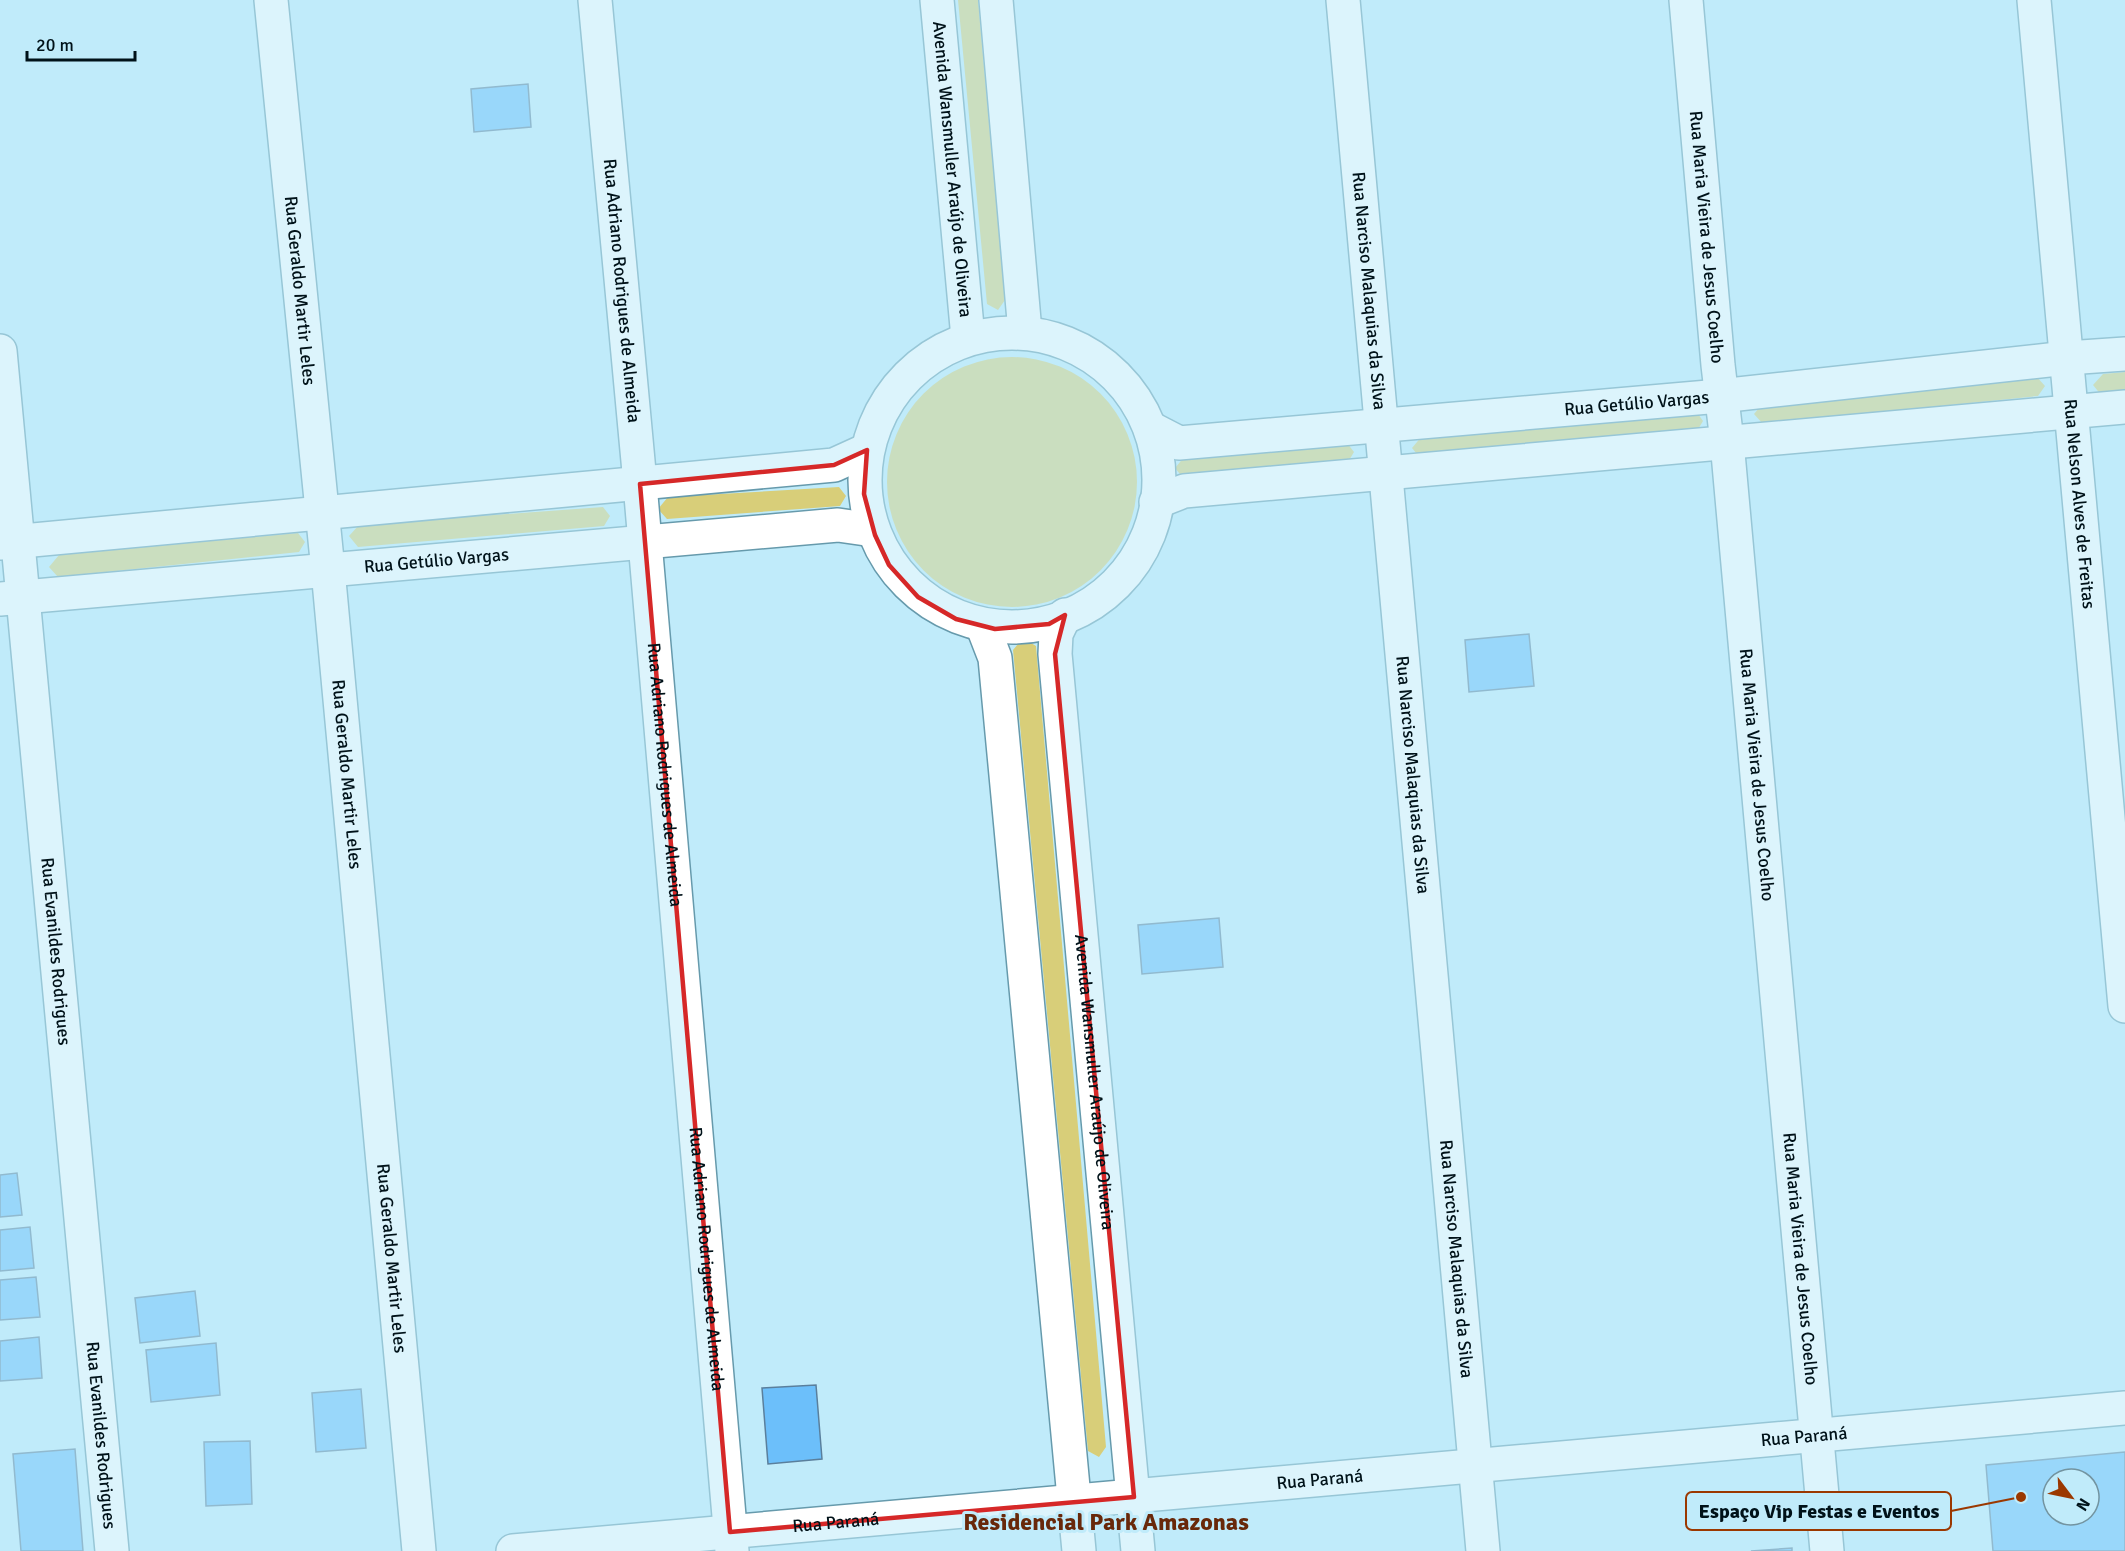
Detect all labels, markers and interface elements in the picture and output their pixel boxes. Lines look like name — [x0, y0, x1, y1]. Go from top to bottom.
street label: Avenida Wansmuller Araújo de Oliveira — [928, 20, 977, 318]
scale bar — [27, 24, 135, 62]
text: 20 m — [36, 34, 74, 56]
street label: Rua Maria Vieira de Jesus Coelho — [1685, 110, 1729, 364]
street label: Rua Adriano Rodrigues de Almeida — [599, 158, 645, 424]
street label: Rua Narciso Malaquias da Silva — [1348, 171, 1391, 411]
street label: Rua Geraldo Martir Leles — [280, 195, 320, 386]
street label: Rua Getúlio Vargas — [1563, 386, 1710, 420]
street label: Rua Nelson Alves de Freitas — [2059, 398, 2100, 610]
street label: Rua Getúlio Vargas — [363, 543, 510, 578]
street label: Rua Adriano Rodrigues de Almeida — [643, 642, 687, 908]
street label: Rua Maria Vieira de Jesus Coelho — [1735, 647, 1779, 902]
street label: Rua Narciso Malaquias da Silva — [1391, 655, 1435, 895]
street label: Rua Geraldo Martir Leles — [327, 679, 367, 870]
street label: Rua Evanildes Rodrigues — [36, 857, 76, 1046]
street label: Avenida Wansmuller Araújo de Oliveira — [1070, 933, 1119, 1231]
street label: Rua Adriano Rodrigues de Almeida — [684, 1126, 729, 1392]
street label: Rua Maria Vieira de Jesus Coelho — [1778, 1131, 1823, 1386]
street label: Rua Narciso Malaquias da Silva — [1435, 1139, 1478, 1379]
street label: Rua Geraldo Martir Leles — [372, 1162, 412, 1354]
street label: Rua Evanildes Rodrigues — [81, 1340, 121, 1530]
street label: Rua Paraná — [1760, 1422, 1848, 1451]
street label: Rua Paraná — [1276, 1465, 1364, 1494]
north arrow — [2041, 1467, 2101, 1527]
callout: Espaço Vip Festas e Eventos — [1686, 1492, 1951, 1530]
text: N — [2071, 1494, 2094, 1514]
text: Espaço Vip Festas e Eventos — [1699, 1499, 1940, 1524]
district label: Residencial Park Amazonas — [963, 1507, 1249, 1537]
street label: Rua Paraná — [791, 1508, 880, 1537]

